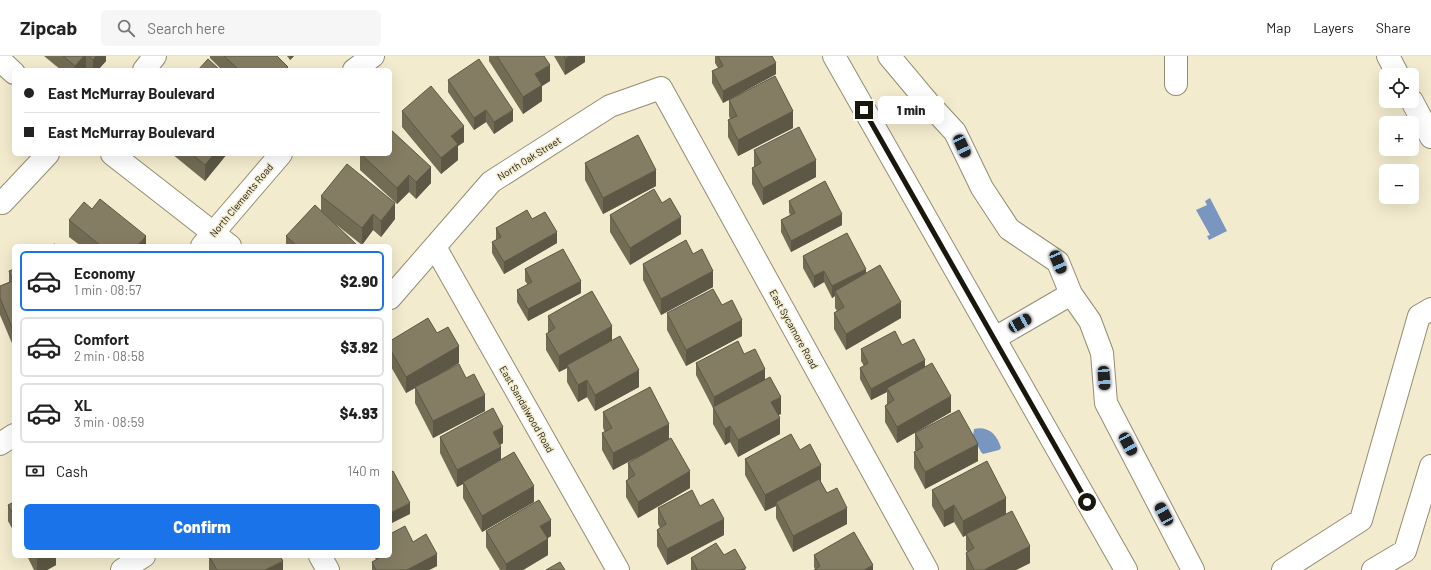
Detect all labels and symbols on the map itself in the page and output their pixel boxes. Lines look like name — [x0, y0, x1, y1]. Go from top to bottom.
callout: 1 min — [878, 96, 944, 124]
route end — [855, 101, 873, 119]
street label: North Oak Street — [495, 133, 563, 182]
car — [951, 133, 973, 159]
street label: North Clements Road — [207, 161, 275, 239]
car — [1048, 249, 1068, 275]
street label: East Sycamore Road — [767, 287, 821, 371]
car — [1007, 312, 1033, 334]
street label: East Sandalwood Road — [497, 363, 557, 455]
car — [1097, 366, 1111, 390]
car — [1117, 431, 1139, 457]
route start — [1078, 493, 1096, 511]
car — [1153, 501, 1175, 527]

